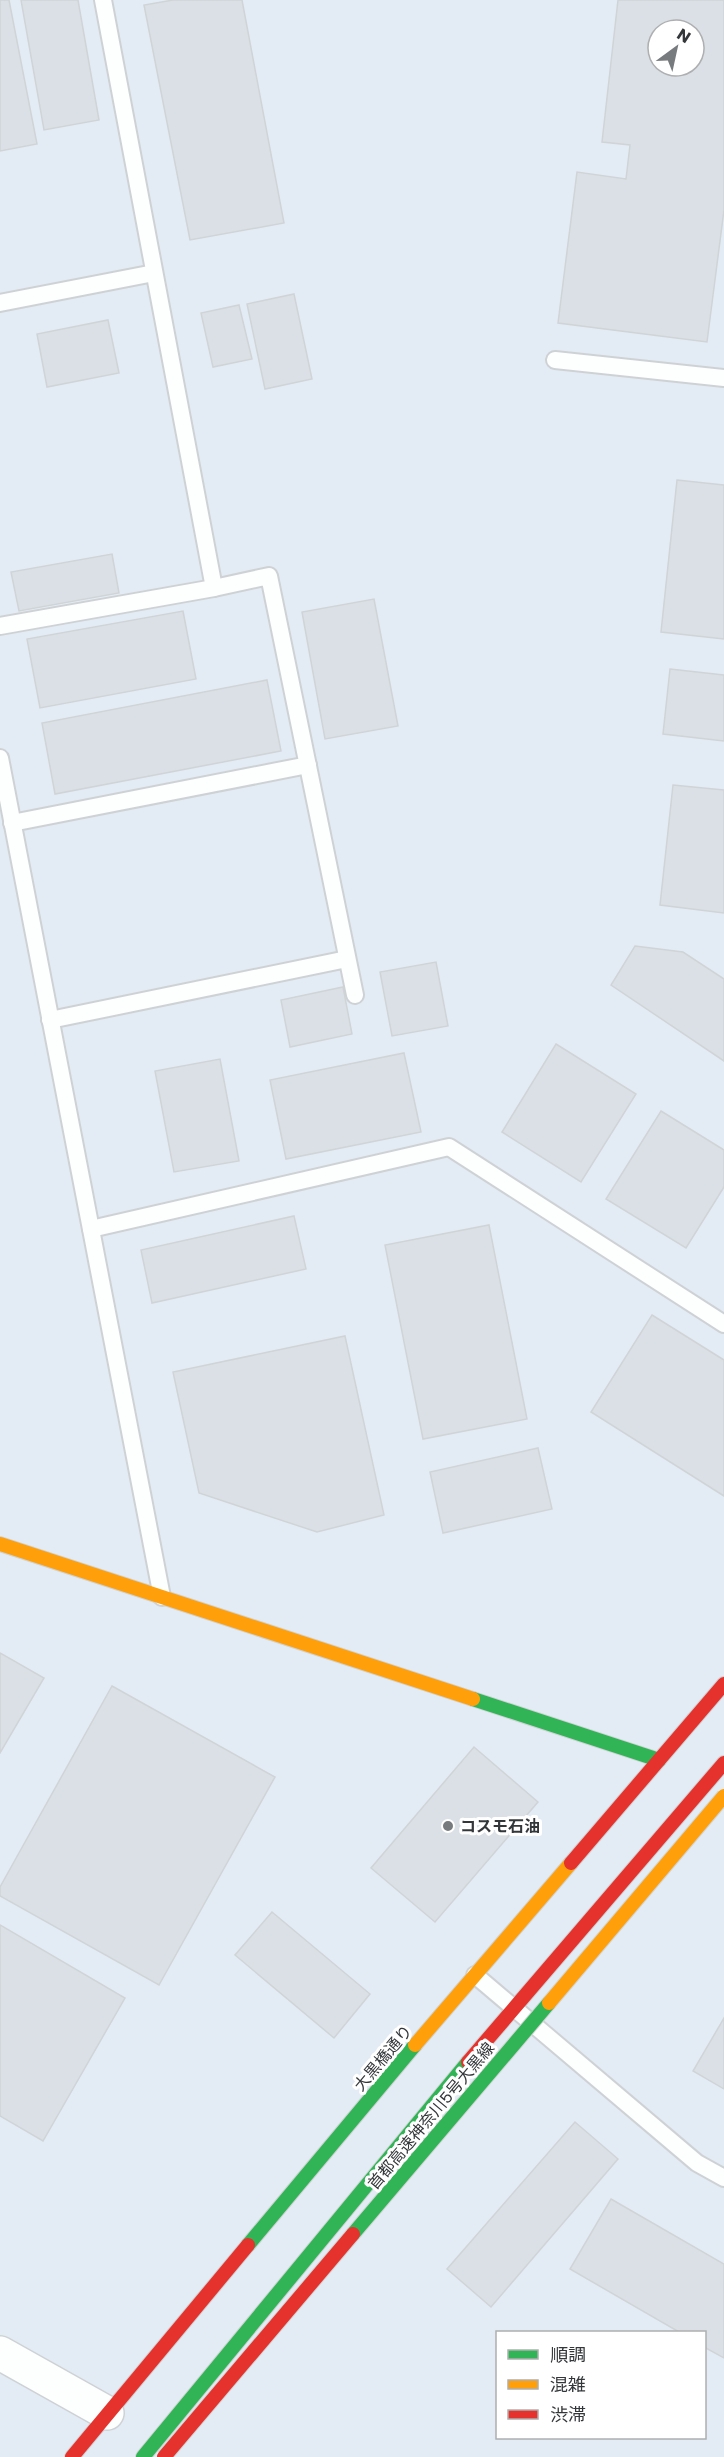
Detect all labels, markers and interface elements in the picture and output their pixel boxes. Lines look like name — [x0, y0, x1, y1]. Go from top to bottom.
north arrow — [646, 18, 706, 78]
text: N — [673, 23, 695, 49]
place label: コスモ石油 — [460, 1815, 540, 1838]
marker: コスモ石油 — [441, 1819, 455, 1833]
street label: 大黒橋通り — [348, 2020, 418, 2096]
street label: 首都高速神奈川5号大黒線 — [362, 2037, 500, 2195]
legend — [496, 2331, 706, 2439]
text: 順調 — [550, 2342, 586, 2367]
text: 混雑 — [550, 2372, 586, 2397]
text: 渋滞 — [550, 2402, 586, 2427]

